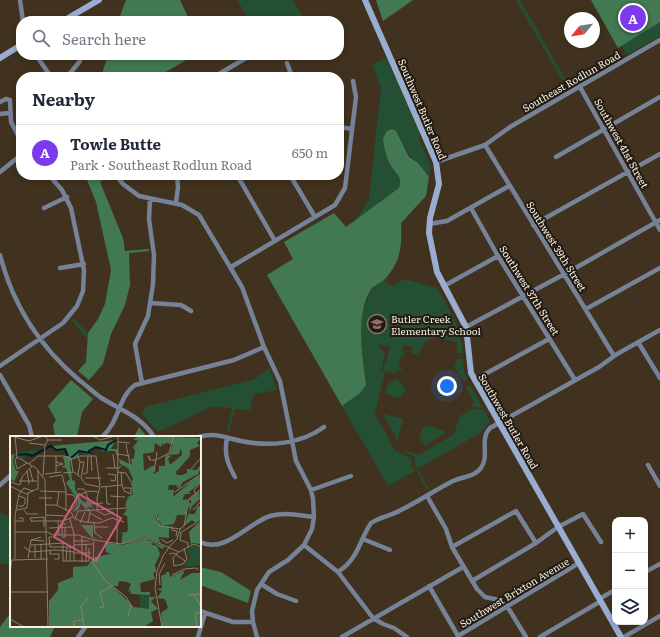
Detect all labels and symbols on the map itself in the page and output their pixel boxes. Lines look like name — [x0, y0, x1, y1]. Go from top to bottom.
pin: A — [620, 3, 646, 33]
north arrow — [564, 12, 600, 48]
street label: Southeast Rodlun Road — [519, 47, 623, 115]
street label: Southwest Butler Road — [395, 56, 451, 162]
street label: Southwest 41st Street — [591, 95, 653, 191]
street label: Southwest 39th Street — [523, 198, 591, 294]
street label: Southwest 37th Street — [496, 242, 564, 338]
place label: Butler Creek Elementary School — [391, 311, 481, 338]
school or university icon: Butler Creek Elementary School — [366, 313, 388, 335]
street label: Southwest Butler Road — [475, 370, 543, 472]
your location — [437, 376, 457, 396]
inset map — [10, 436, 201, 627]
street label: Southwest Brixton Avenue — [456, 553, 572, 631]

